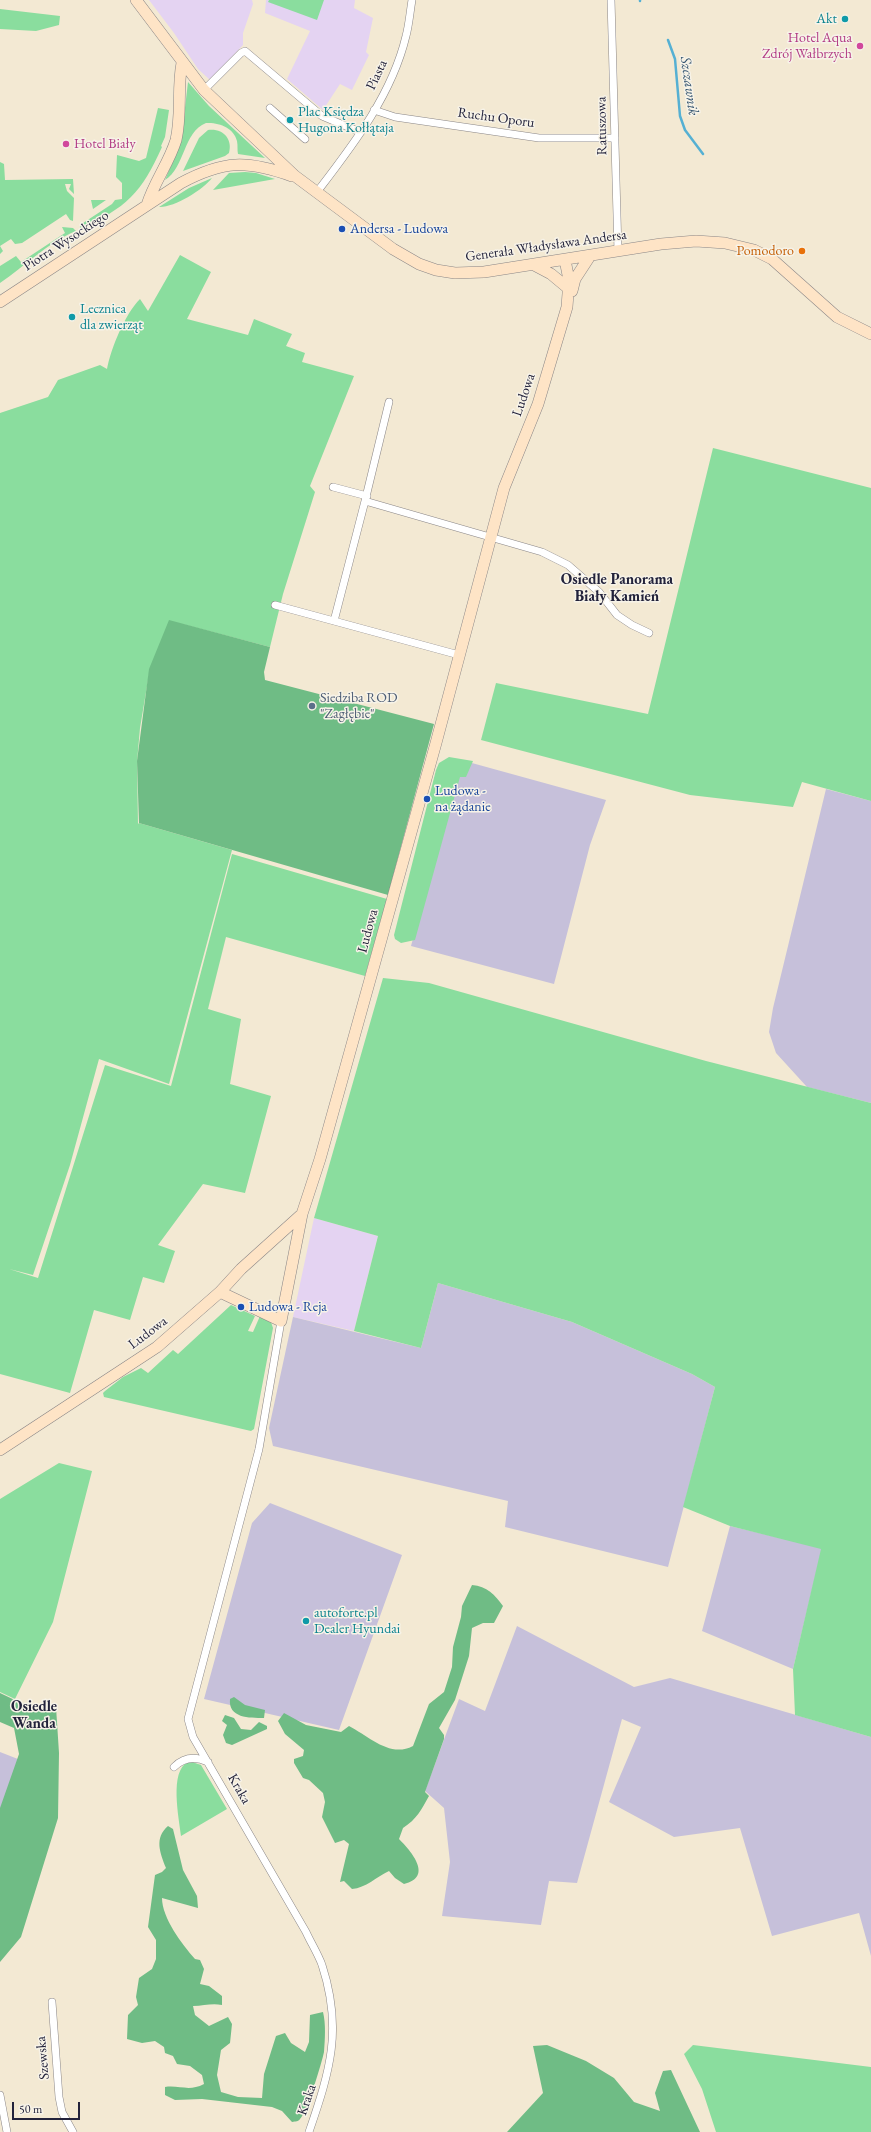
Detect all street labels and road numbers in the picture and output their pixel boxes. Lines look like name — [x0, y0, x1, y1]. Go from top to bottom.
street label: Piasta — [363, 57, 391, 93]
street label: Ratuszowa — [593, 96, 611, 156]
street label: Ruchu Oporu — [457, 104, 535, 132]
street label: Piotra Wysockiego — [20, 207, 112, 275]
street label: Generała Władysława Andersa — [464, 226, 628, 266]
street label: Ludowa — [509, 371, 539, 419]
street label: Ludowa — [354, 907, 382, 955]
street label: Ludowa — [125, 1313, 171, 1353]
street label: Kraka — [224, 1771, 254, 1807]
street label: Szewska — [33, 2036, 53, 2080]
street label: Kraka — [294, 2082, 320, 2118]

